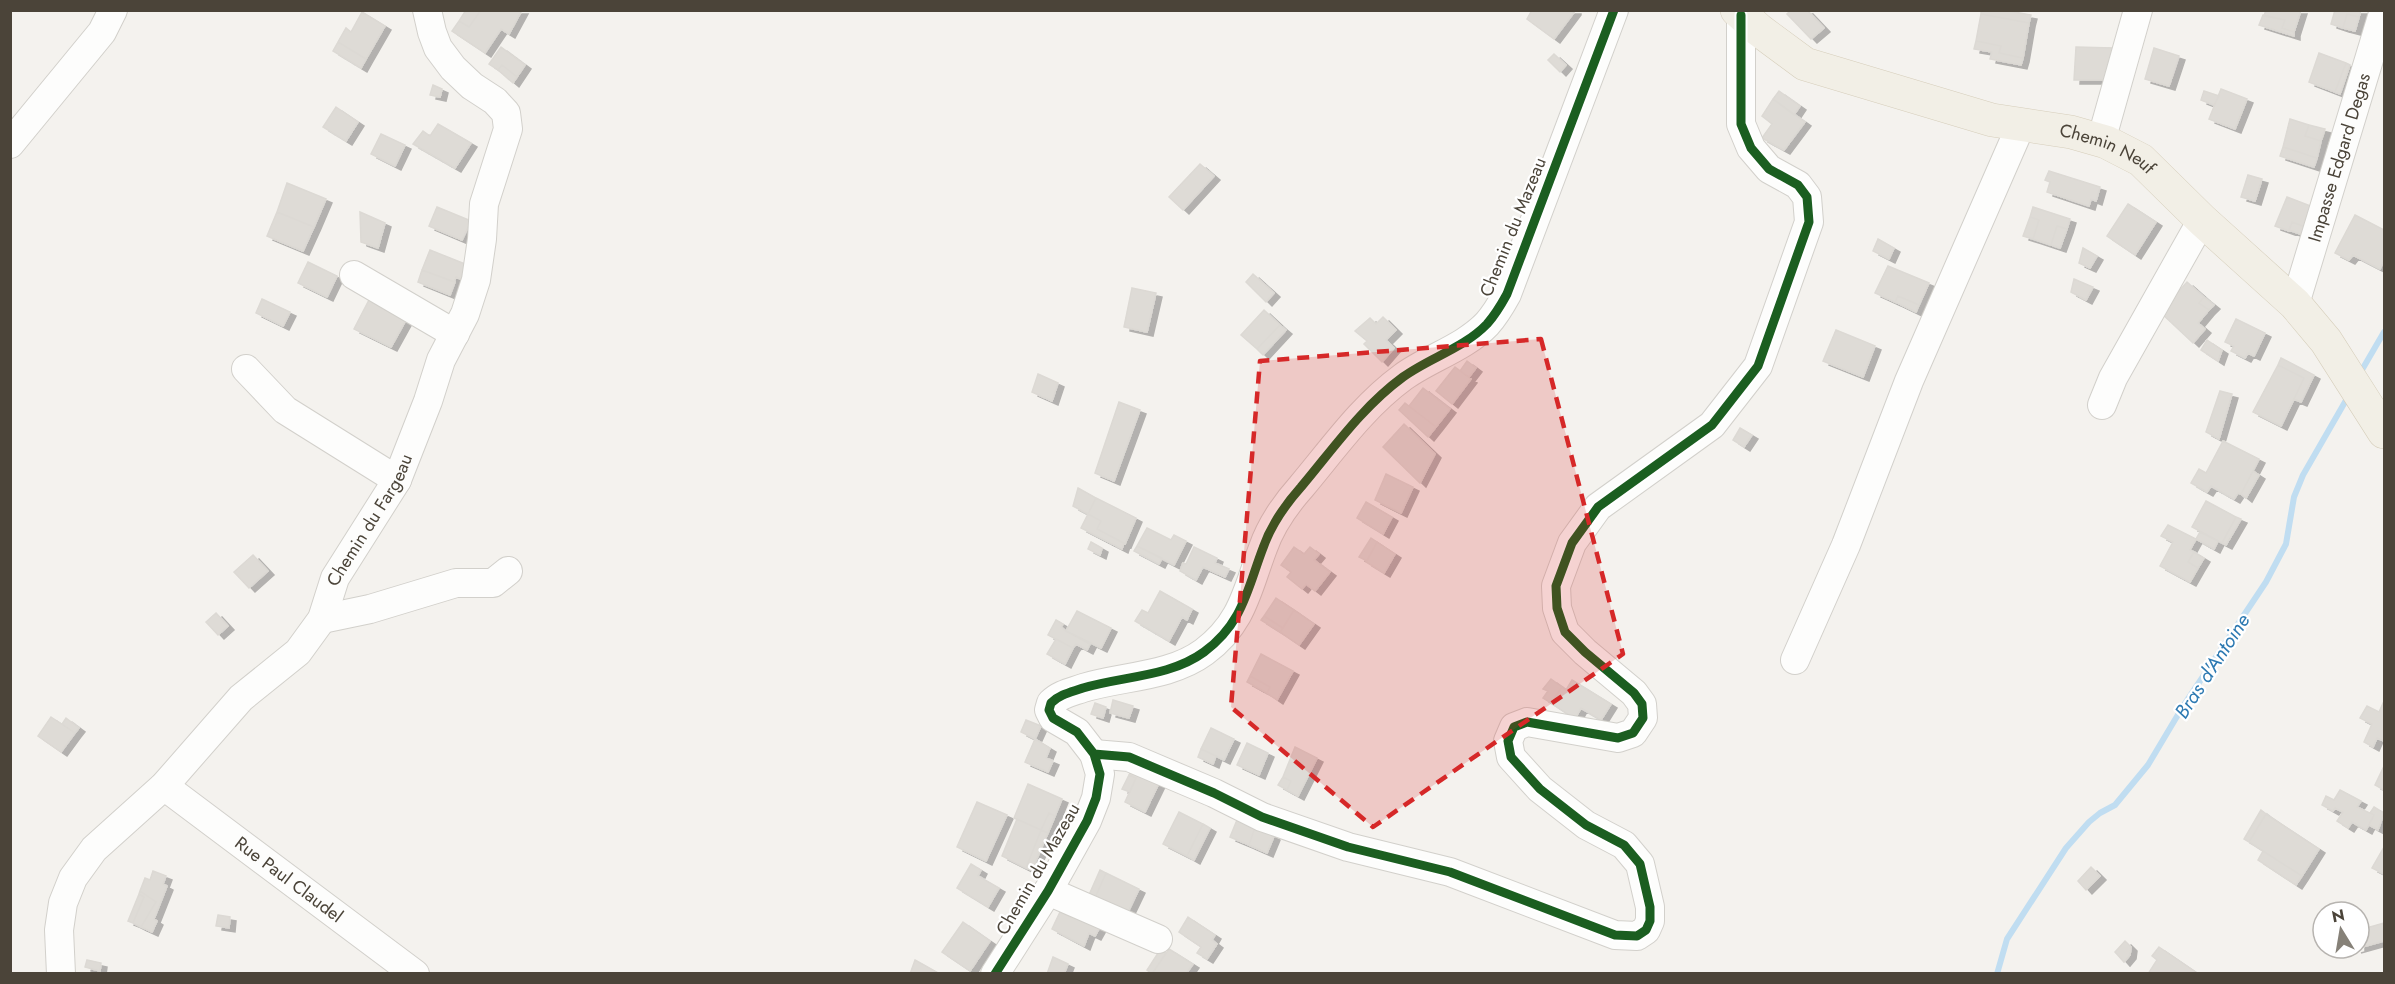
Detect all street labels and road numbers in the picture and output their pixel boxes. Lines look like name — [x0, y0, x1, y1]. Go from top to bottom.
street label: Impasse Edgard Degas — [2301, 70, 2377, 245]
street label: Chemin Neuf — [2058, 117, 2162, 181]
street label: Chemin du Mazeau — [1473, 153, 1553, 301]
street label: Chemin du Fargeau — [320, 450, 419, 589]
street label: Chemin du Mazeau — [990, 798, 1086, 940]
street label: Rue Paul Claudel — [229, 830, 348, 929]

